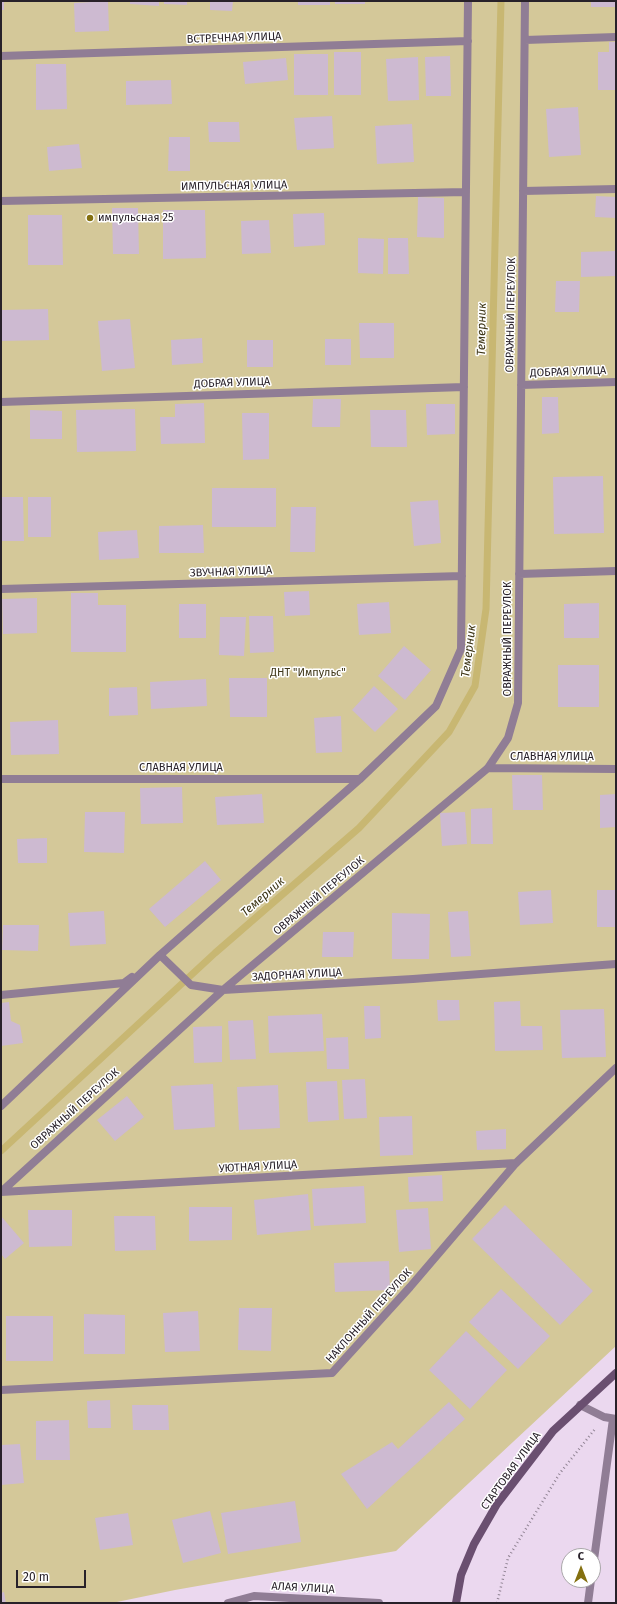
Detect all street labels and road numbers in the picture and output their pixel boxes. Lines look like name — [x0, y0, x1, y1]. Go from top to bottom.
street label: ВСТРЕЧНАЯ УЛИЦА — [186, 30, 282, 46]
street label: ИМПУЛЬСНАЯ УЛИЦА — [181, 178, 287, 194]
street label: ОВРАЖНЫЙ ПЕРЕУЛОК — [503, 257, 519, 373]
street label: ДОБРАЯ УЛИЦА — [530, 364, 606, 380]
street label: ДОБРАЯ УЛИЦА — [194, 375, 270, 391]
street label: ЗВУЧНАЯ УЛИЦА — [190, 564, 272, 580]
street label: ОВРАЖНЫЙ ПЕРЕУЛОК — [501, 582, 515, 696]
street label: СЛАВНАЯ УЛИЦА — [510, 750, 594, 764]
street label: СЛАВНАЯ УЛИЦА — [139, 761, 223, 775]
street label: ОВРАЖНЫЙ ПЕРЕУЛОК — [271, 854, 367, 938]
street label: ЗАДОРНАЯ УЛИЦА — [252, 966, 342, 984]
street label: ОВРАЖНЫЙ ПЕРЕУЛОК — [28, 1066, 122, 1152]
street label: УЮТНАЯ УЛИЦА — [218, 1158, 298, 1176]
street label: НАКЛОННЫЙ ПЕРЕУЛОК — [323, 1266, 415, 1366]
street label: СТАРТОВАЯ УЛИЦА — [478, 1429, 544, 1513]
street label: АЛАЯ УЛИЦА — [271, 1580, 335, 1596]

